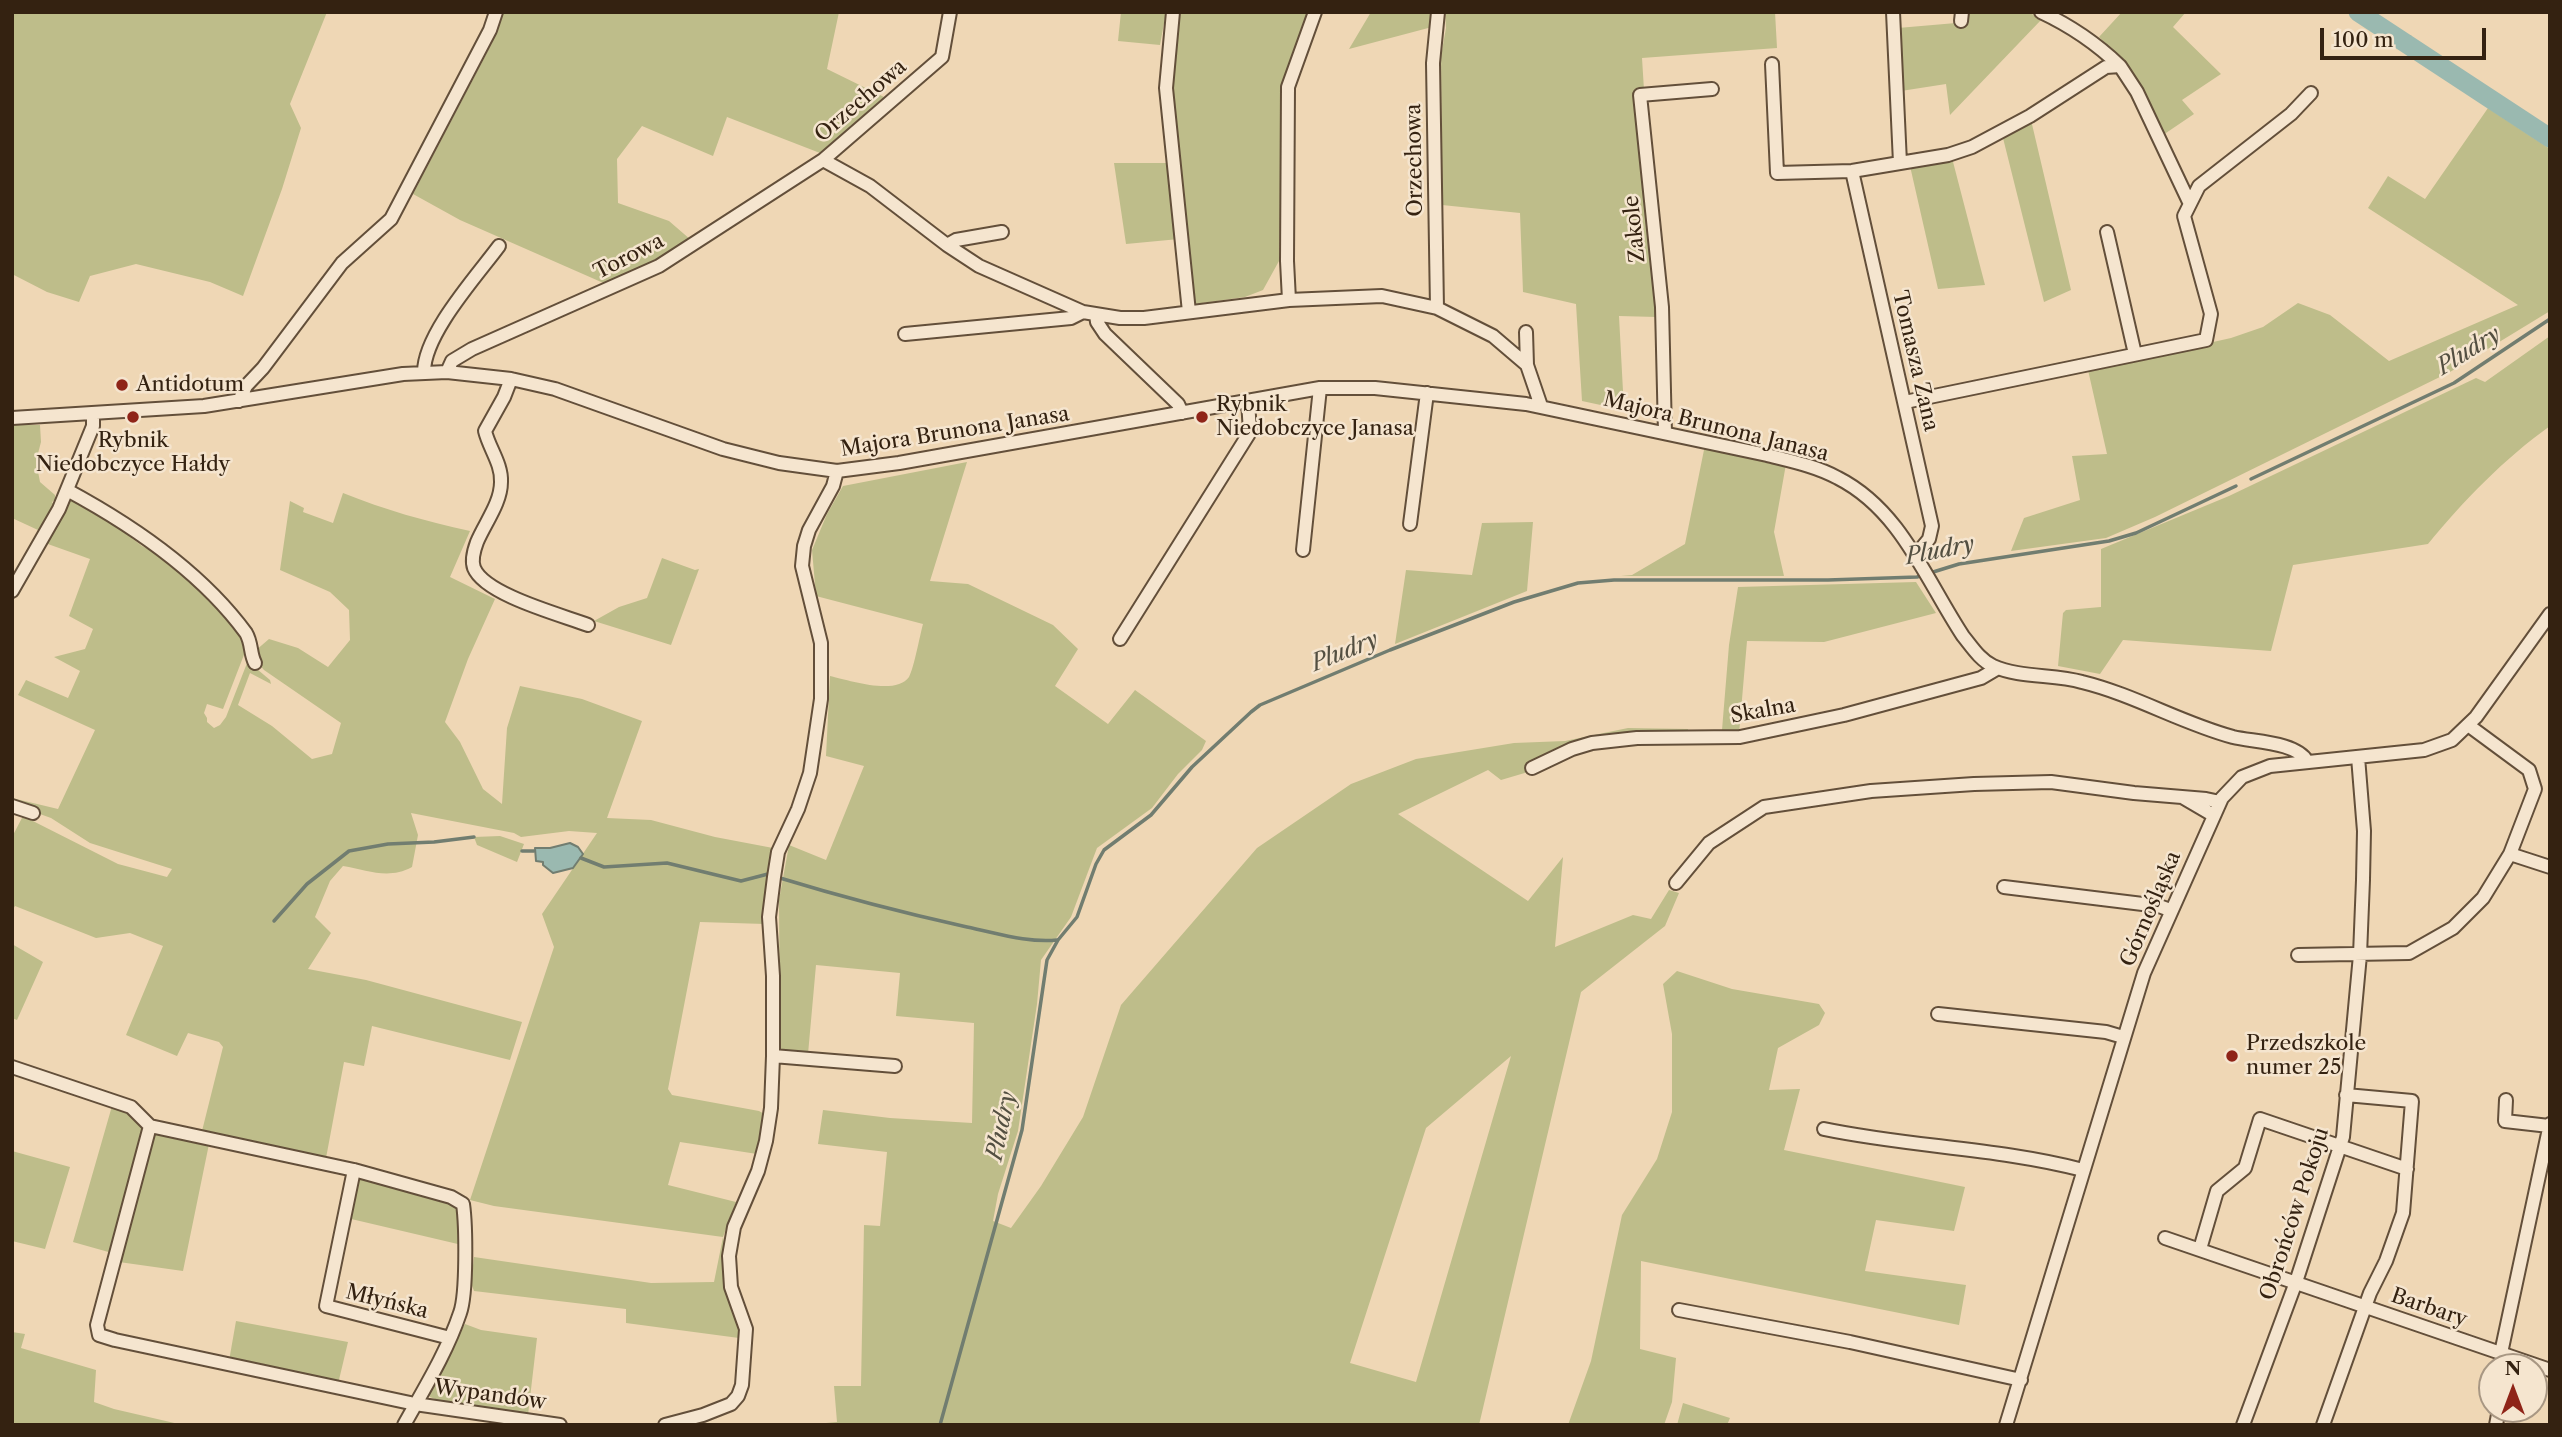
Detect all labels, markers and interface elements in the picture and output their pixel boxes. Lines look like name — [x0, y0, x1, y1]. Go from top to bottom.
scale bar — [2324, 14, 2490, 58]
text: 100 m — [2333, 27, 2394, 52]
street label: Orzechowa — [810, 54, 912, 148]
street label: Orzechowa — [1401, 103, 1429, 217]
street label: Zakole — [1619, 194, 1651, 264]
street label: Torowa — [590, 229, 668, 285]
street label: Tomasza Zana — [1887, 288, 1943, 434]
water label: Pludry — [2432, 321, 2506, 381]
place label: Antidotum — [136, 372, 244, 398]
marker: Antidotum — [114, 377, 130, 393]
street label: Majora Brunona Janasa — [1601, 387, 1831, 467]
place label: Rybnik Niedobczyce Janasa — [1216, 392, 1414, 442]
street label: Majora Brunona Janasa — [839, 401, 1071, 463]
marker: Rybnik Niedobczyce Hałdy — [125, 409, 141, 425]
marker: Rybnik Niedobczyce Janasa — [1194, 409, 1210, 425]
place label: Rybnik Niedobczyce Hałdy — [36, 428, 230, 478]
water label: Pludry — [1903, 531, 1977, 571]
water label: Pludry — [1307, 626, 1383, 678]
street label: Skalna — [1728, 693, 1798, 729]
street label: Górnośląska — [2115, 847, 2187, 971]
place label: Przedszkole numer 25 — [2246, 1031, 2366, 1081]
marker: Przedszkole numer 25 — [2224, 1048, 2240, 1064]
water label: Pludry — [981, 1089, 1023, 1163]
street label: Obrońców Pokoju — [2255, 1124, 2335, 1304]
street label: Młyńska — [343, 1280, 431, 1324]
street label: Barbary — [2388, 1283, 2470, 1333]
north arrow — [2478, 1353, 2548, 1423]
text: N — [2505, 1357, 2521, 1380]
street label: Wypandów — [432, 1375, 548, 1415]

